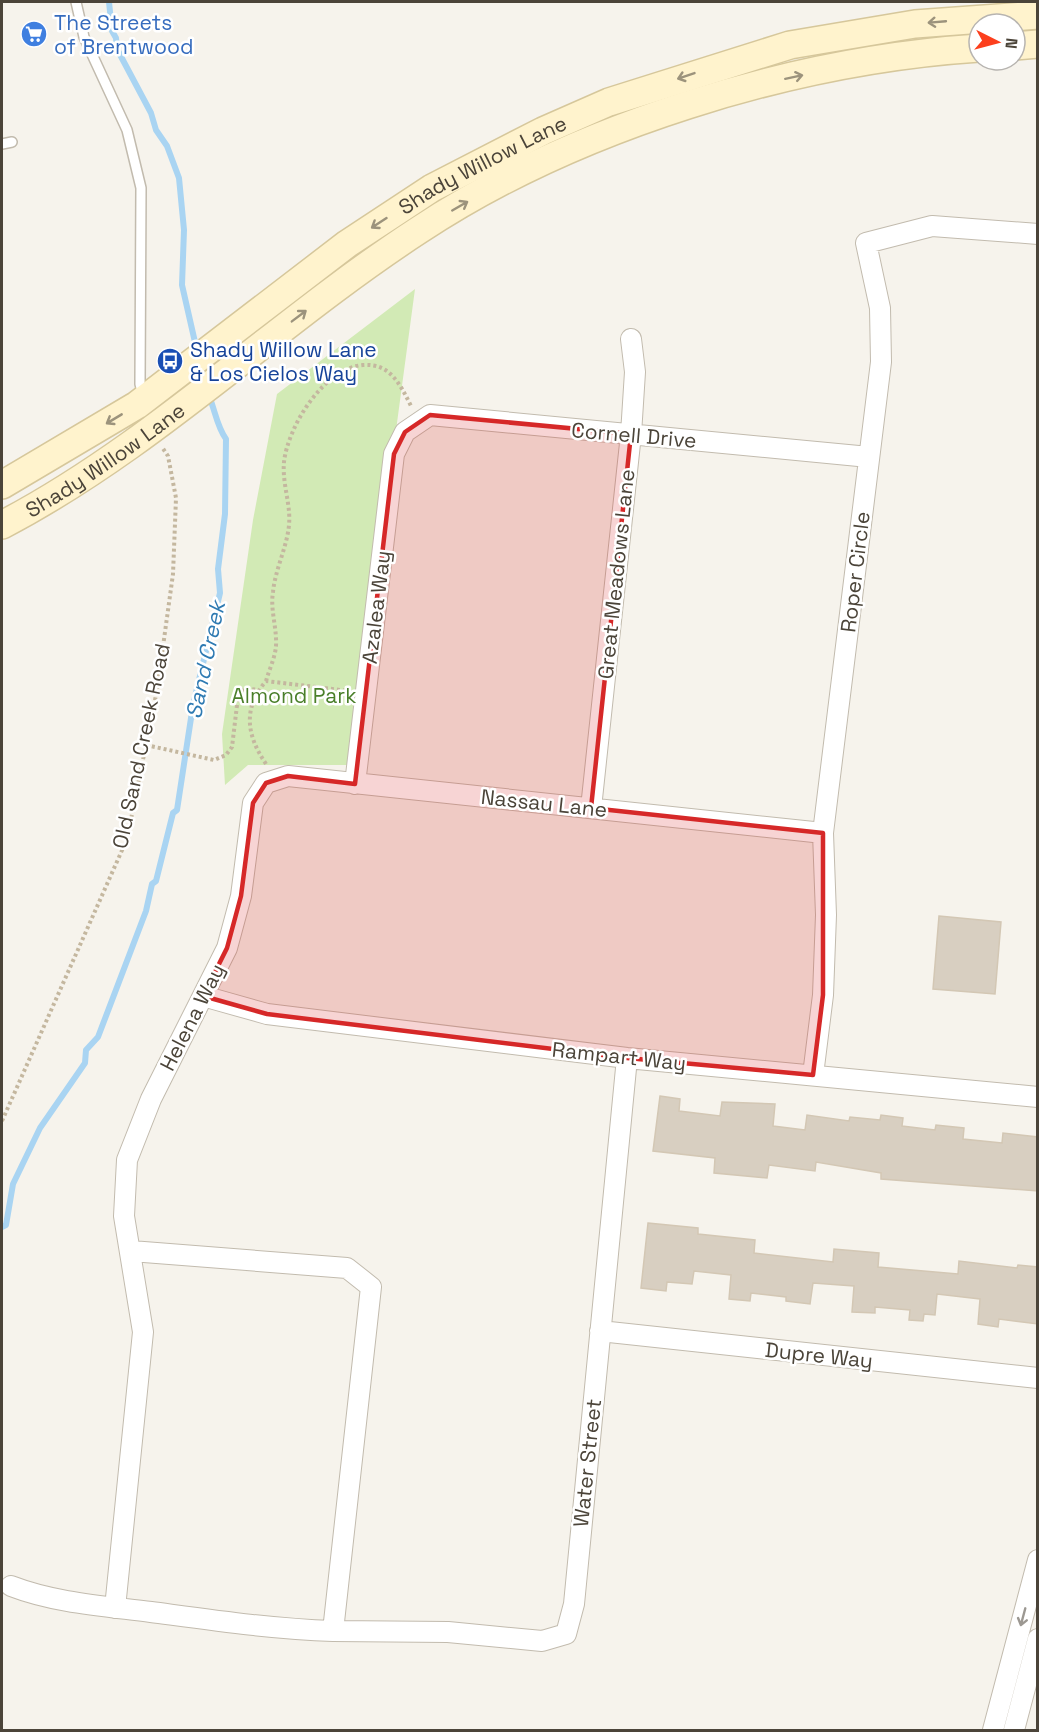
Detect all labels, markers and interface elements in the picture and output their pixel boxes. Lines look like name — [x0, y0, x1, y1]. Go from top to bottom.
place label: The Streets of Brentwood — [54, 9, 193, 60]
north arrow — [967, 12, 1027, 72]
one-way arrow — [928, 17, 948, 28]
supermarket icon: The Streets of Brentwood — [19, 19, 49, 49]
text: N — [1000, 37, 1022, 50]
one-way arrow — [677, 71, 696, 82]
one-way arrow — [784, 71, 803, 82]
street label: Shady Willow Lane — [393, 109, 571, 220]
one-way arrow — [451, 200, 468, 212]
one-way arrow — [370, 217, 387, 230]
one-way arrow — [291, 310, 307, 323]
place label: Shady Willow Lane & Los Cielos Way — [190, 336, 377, 387]
bus stop icon: Shady Willow Lane & Los Cielos Way — [155, 346, 185, 376]
street label: Shady Willow Lane — [20, 396, 190, 523]
one-way arrow — [106, 413, 123, 425]
street label: Cornell Drive — [570, 416, 698, 454]
street label: Great Meadows Lane — [592, 468, 640, 680]
street label: Roper Circle — [834, 510, 876, 634]
street label: Azalea Way — [356, 549, 396, 665]
water label: Sand Creek — [179, 597, 232, 721]
street label: Old Sand Creek Road — [106, 641, 176, 851]
park label: Almond Park — [232, 682, 356, 709]
street label: Nassau Lane — [479, 783, 609, 823]
street label: Helena Way — [153, 959, 231, 1075]
street label: Rampart Way — [551, 1036, 687, 1076]
street label: Dupre Way — [764, 1336, 874, 1374]
street label: Water Street — [567, 1398, 607, 1528]
one-way arrow — [1016, 1607, 1028, 1626]

